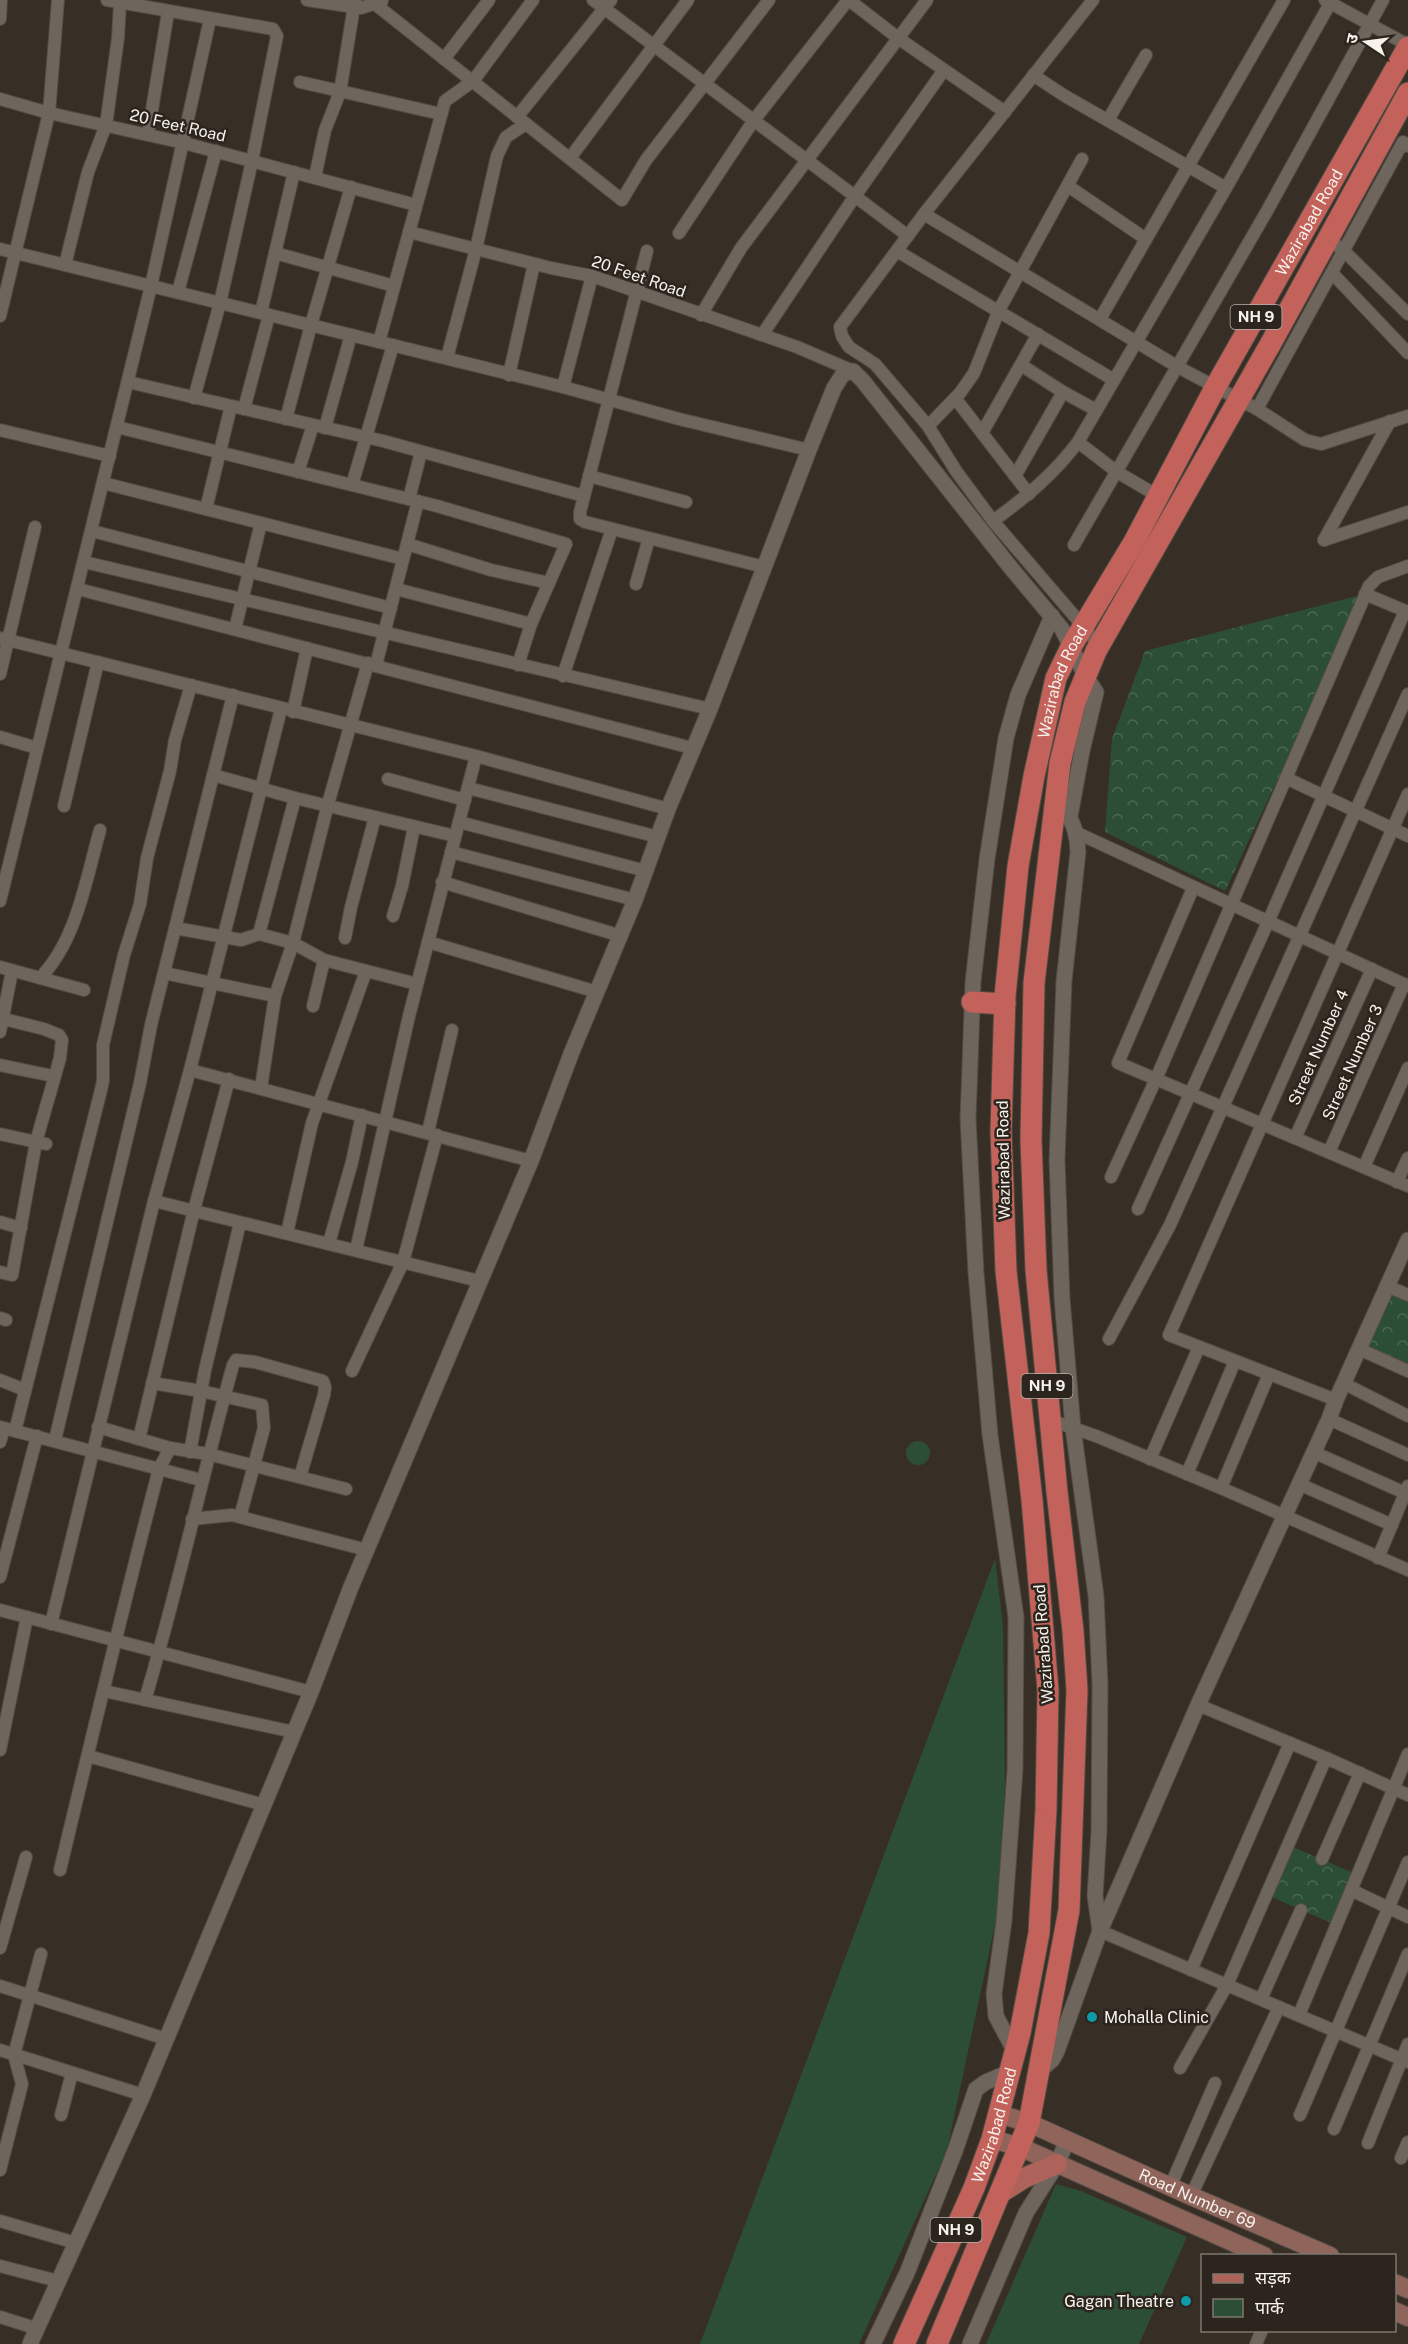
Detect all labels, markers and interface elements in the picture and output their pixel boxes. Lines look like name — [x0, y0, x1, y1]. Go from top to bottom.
north arrow — [1336, 12, 1396, 72]
text: उ — [1342, 31, 1362, 45]
street label: 20 Feet Road — [128, 105, 228, 146]
street label: Wazirabad Road — [1271, 166, 1347, 279]
street label: 20 Feet Road — [589, 251, 688, 301]
road number: NH 9 — [1230, 305, 1282, 329]
street label: Wazirabad Road — [1034, 622, 1092, 740]
street label: Street Number 4 — [1284, 986, 1353, 1108]
street label: Street Number 3 — [1318, 1001, 1387, 1123]
street label: Wazirabad Road — [993, 1100, 1014, 1220]
road number: NH 9 — [1022, 1374, 1072, 1398]
street label: Wazirabad Road — [1030, 1584, 1057, 1704]
place label: Mohalla Clinic — [1104, 2008, 1209, 2027]
marker: Mohalla Clinic — [1085, 2010, 1099, 2024]
street label: Wazirabad Road — [968, 2065, 1020, 2186]
street label: Road Number 69 — [1136, 2165, 1259, 2233]
road number: NH 9 — [930, 2218, 982, 2242]
legend — [1201, 2254, 1396, 2332]
text: सड़क — [1255, 2267, 1292, 2288]
place label: Gagan Theatre — [1064, 2292, 1174, 2311]
marker: Gagan Theatre — [1179, 2294, 1193, 2308]
text: पार्क — [1255, 2297, 1285, 2318]

